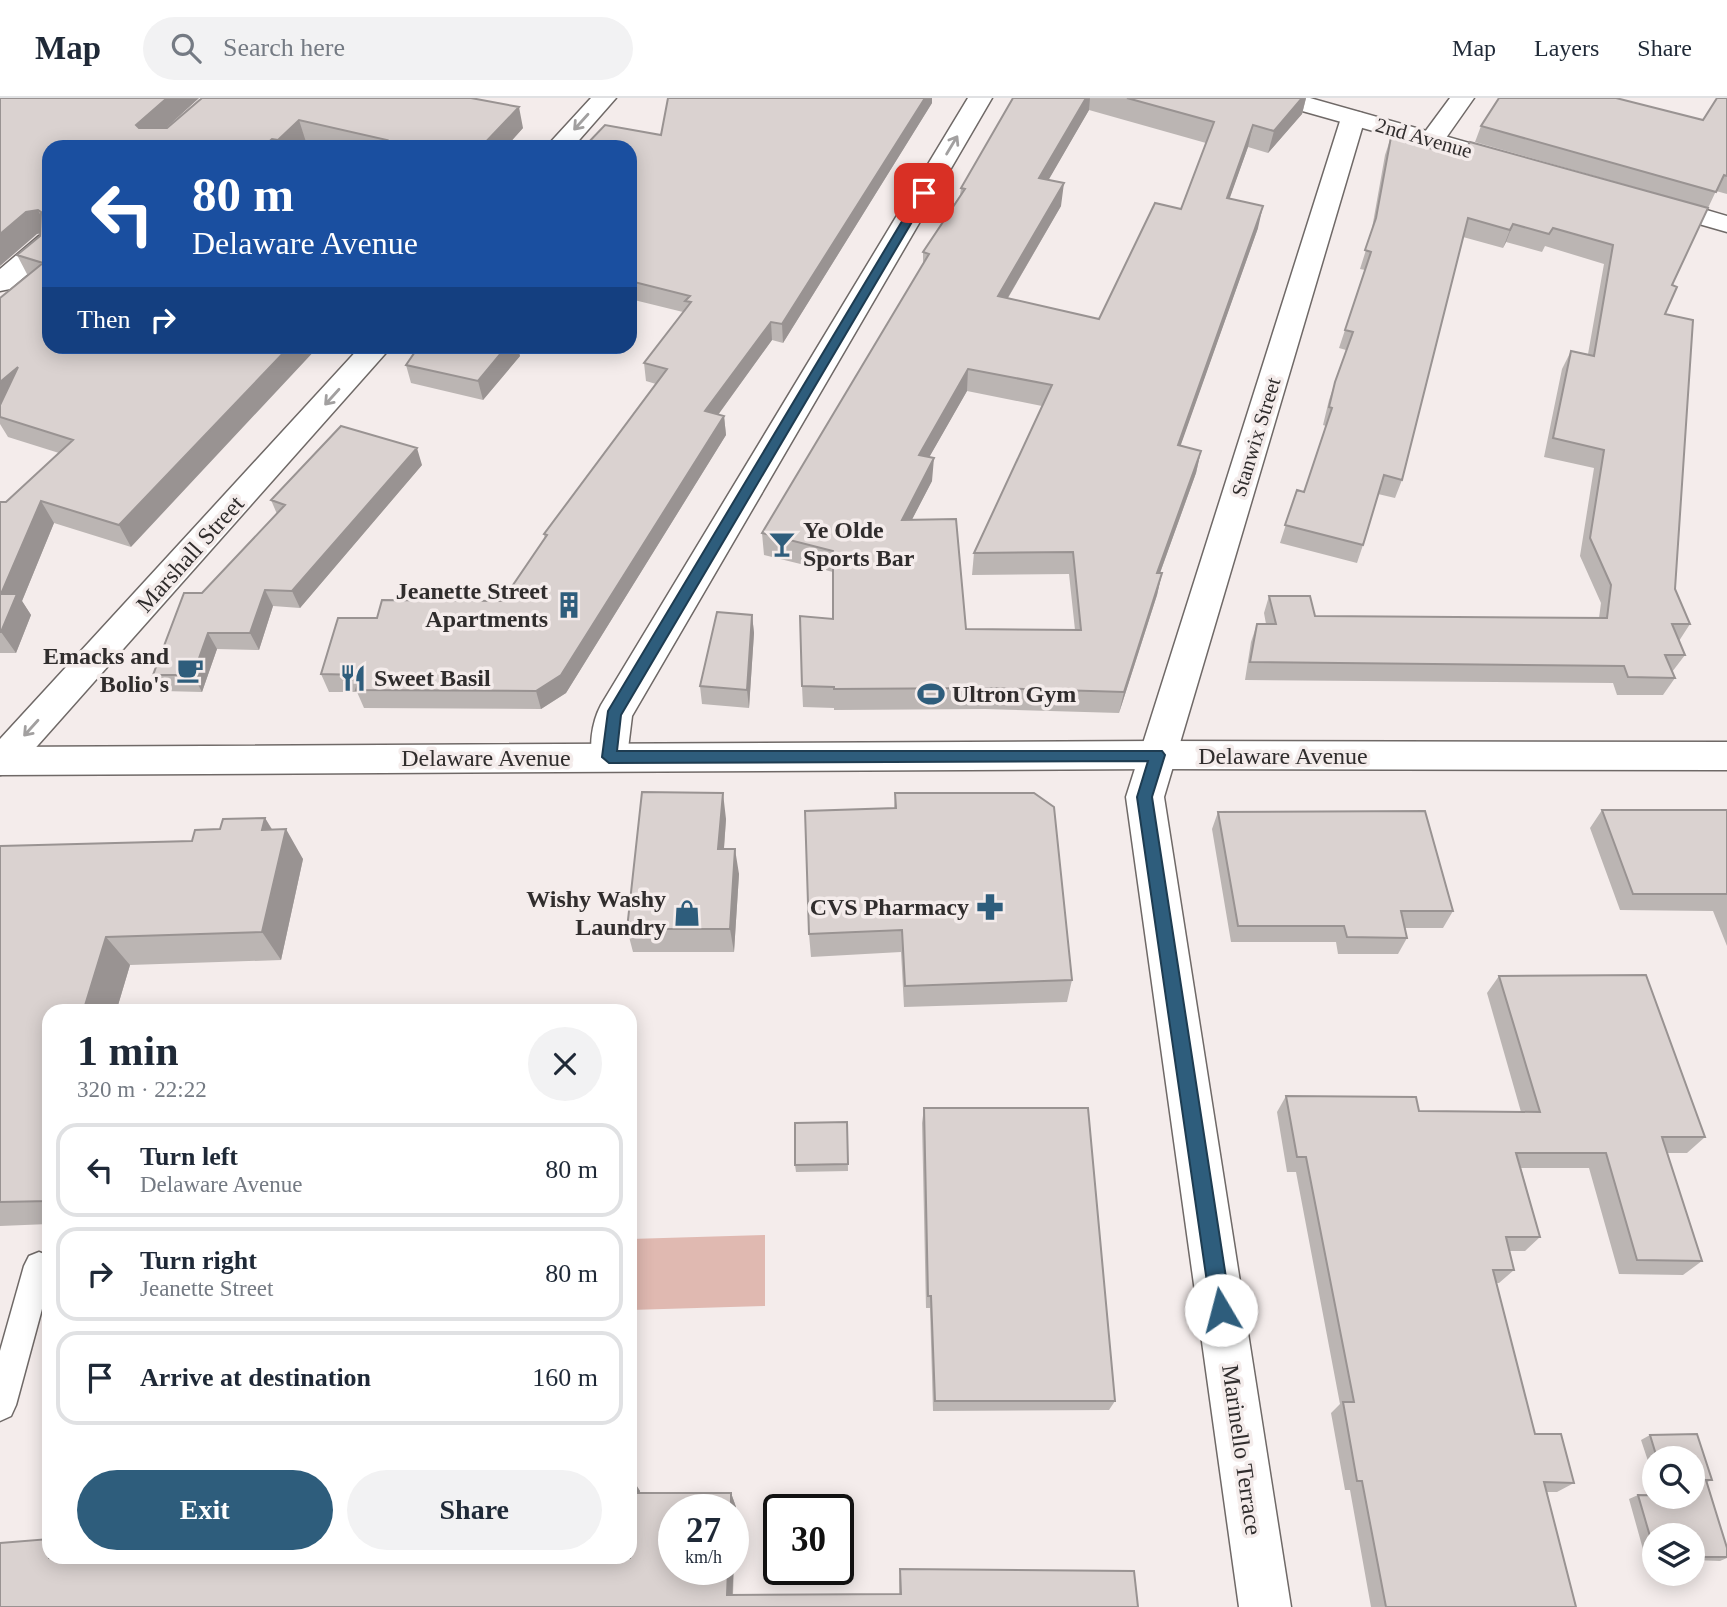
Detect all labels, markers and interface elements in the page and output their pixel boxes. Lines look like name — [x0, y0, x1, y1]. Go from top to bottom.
search box — [143, 17, 633, 80]
icon: search — [167, 29, 205, 67]
text: Map — [35, 30, 101, 66]
text: Search here — [223, 33, 345, 62]
text: Map — [1452, 35, 1496, 61]
text: Layers — [1534, 35, 1599, 61]
text: Share — [1637, 35, 1692, 61]
one-way arrow — [574, 113, 590, 131]
street label: 2nd Avenue — [1373, 113, 1475, 163]
one-way arrow — [945, 136, 959, 156]
pin — [894, 163, 954, 223]
text: 80 m — [192, 167, 294, 222]
icon: left — [77, 168, 168, 259]
icon: arrive — [905, 174, 943, 212]
text: Delaware Avenue — [192, 225, 418, 261]
icon: right — [144, 301, 182, 339]
text: Then — [77, 305, 130, 334]
street label: Stanwix Street — [1227, 374, 1286, 499]
one-way arrow — [324, 388, 340, 406]
street label: Marshall Street — [131, 490, 249, 617]
place label: Ye Olde Sports Bar — [803, 517, 915, 571]
bar icon: Ye Olde Sports Bar — [767, 529, 797, 559]
place label: Jeanette Street Apartments — [396, 578, 548, 632]
building icon: Jeanette Street Apartments — [554, 590, 584, 620]
place label: Emacks and Bolio's — [43, 643, 170, 697]
cafe icon: Emacks and Bolio's — [175, 655, 205, 685]
restaurant icon: Sweet Basil — [338, 663, 368, 693]
place label: Sweet Basil — [374, 665, 491, 691]
sports icon: Ultron Gym — [916, 679, 946, 709]
place label: Ultron Gym — [952, 681, 1076, 707]
one-way arrow — [23, 719, 39, 737]
street label: Delaware Avenue — [1198, 743, 1368, 769]
street label: Delaware Avenue — [401, 745, 571, 771]
place label: Wishy Washy Laundry — [526, 886, 666, 940]
pharmacy icon: CVS Pharmacy — [975, 892, 1005, 922]
place label: CVS Pharmacy — [810, 894, 969, 920]
shop icon: Wishy Washy Laundry — [672, 898, 702, 928]
button: close — [528, 1027, 602, 1101]
text: 1 min — [77, 1028, 179, 1074]
text: 320 m · 22:22 — [77, 1077, 207, 1102]
text: Turn left — [140, 1142, 238, 1171]
icon: left — [81, 1151, 119, 1189]
text: 80 m — [545, 1155, 598, 1184]
text: Delaware Avenue — [140, 1172, 302, 1197]
text: Turn right — [140, 1246, 257, 1275]
icon: right — [81, 1255, 119, 1293]
text: 80 m — [545, 1259, 598, 1288]
position arrow — [1184, 1273, 1258, 1347]
text: Jeanette Street — [140, 1276, 273, 1301]
icon: arrive — [81, 1359, 119, 1397]
text: Arrive at destination — [140, 1363, 371, 1392]
text: 160 m — [532, 1363, 598, 1392]
street label: Marinello Terrace — [1217, 1363, 1267, 1537]
map controls — [1642, 1446, 1705, 1586]
button: search — [1642, 1446, 1705, 1509]
button: Exit — [77, 1470, 333, 1550]
button: Share — [347, 1470, 602, 1550]
speed limit sign: 30 — [763, 1494, 854, 1585]
text: 27 — [686, 1511, 721, 1550]
button: layers — [1642, 1523, 1705, 1586]
text: km/h — [685, 1547, 722, 1567]

